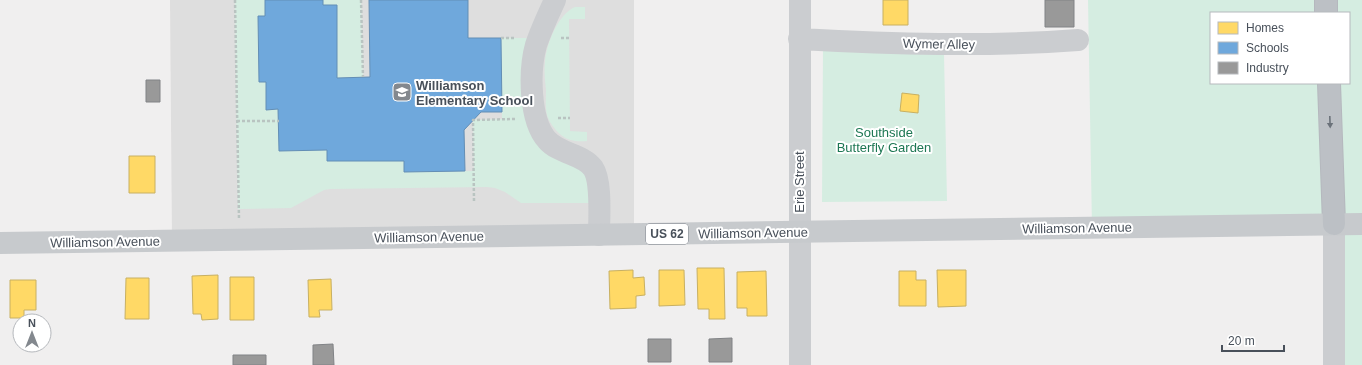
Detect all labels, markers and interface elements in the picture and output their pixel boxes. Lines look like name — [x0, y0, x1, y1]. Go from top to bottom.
legend — [1210, 12, 1350, 84]
text: Homes — [1246, 21, 1284, 35]
street label: Wymer Alley — [903, 36, 976, 52]
text: Schools — [1246, 41, 1289, 55]
text: Industry — [1246, 61, 1289, 75]
place label: Williamson Elementary School — [416, 78, 533, 108]
school or university icon: Williamson Elementary School — [391, 81, 413, 103]
one-way arrow — [1327, 116, 1334, 128]
park label: Southside Butterfly Garden — [837, 125, 931, 155]
street label: Erie Street — [792, 151, 807, 213]
street label: Williamson Avenue — [1022, 220, 1132, 236]
road number: US 62 — [646, 224, 688, 244]
street label: Williamson Avenue — [698, 225, 808, 241]
street label: Williamson Avenue — [374, 229, 484, 245]
street label: Williamson Avenue — [50, 234, 160, 250]
north arrow — [12, 313, 52, 353]
text: N — [28, 317, 36, 329]
scale bar — [1222, 327, 1284, 353]
text: 20 m — [1228, 334, 1255, 348]

